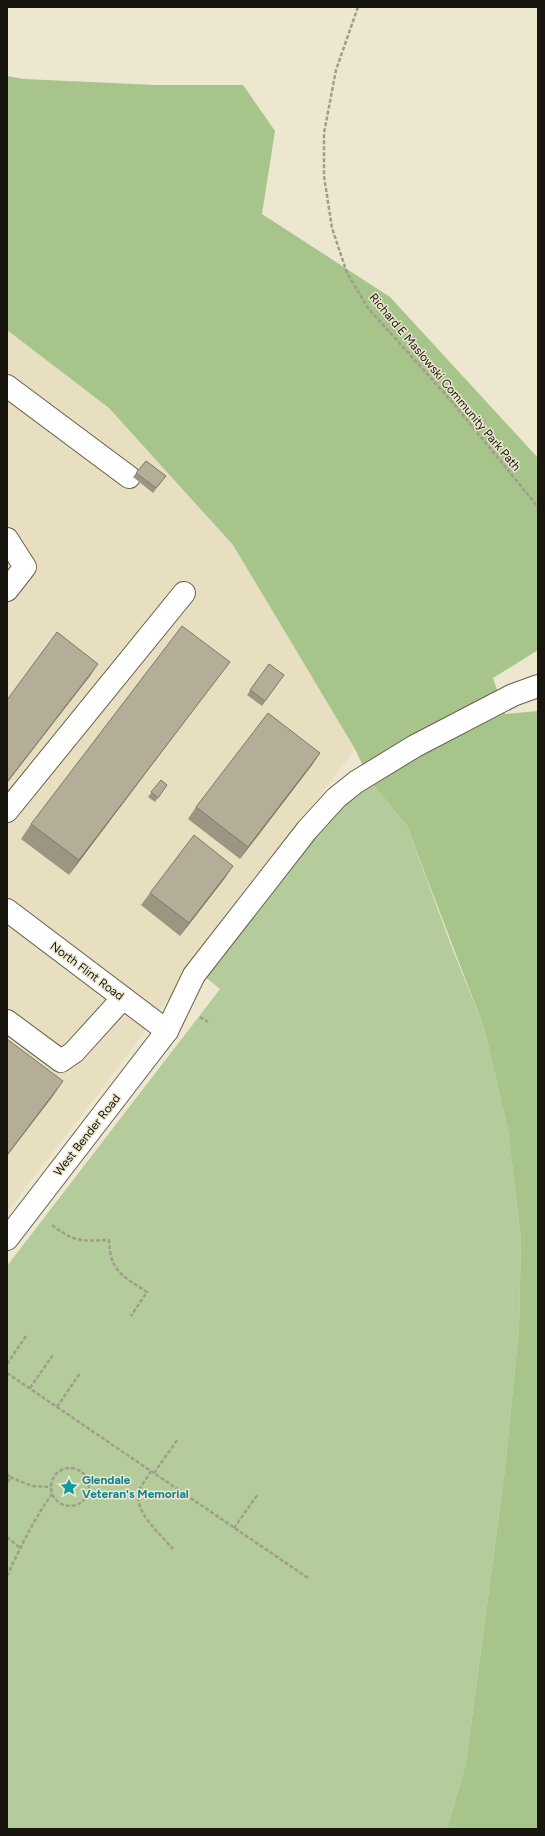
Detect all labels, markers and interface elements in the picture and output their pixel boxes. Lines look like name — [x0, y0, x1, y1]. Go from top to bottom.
street label: Richard E Maslowski Community Park Path — [366, 290, 524, 474]
street label: North Flint Road — [48, 939, 126, 1003]
street label: West Bender Road — [51, 1091, 123, 1179]
place label: Glendale Veteran's Memorial — [82, 1473, 189, 1501]
place icon: Glendale Veteran's Memorial — [59, 1477, 79, 1497]

